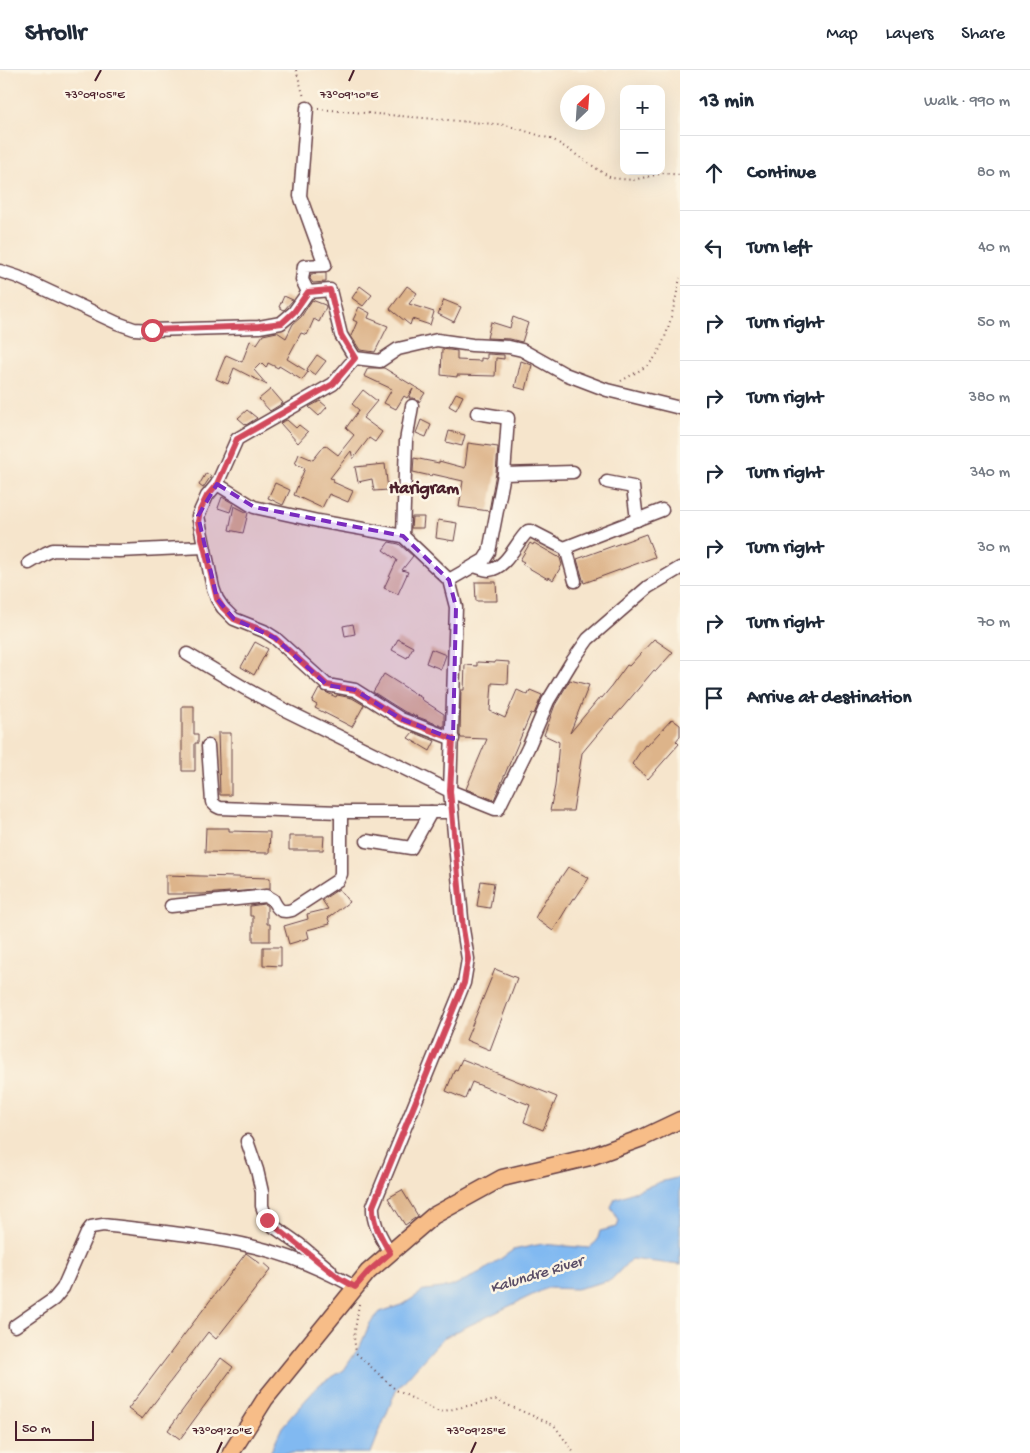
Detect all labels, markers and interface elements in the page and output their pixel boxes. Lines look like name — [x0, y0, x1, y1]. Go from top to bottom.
text: Strollr — [25, 20, 86, 49]
text: Map — [826, 24, 858, 45]
text: Layers — [886, 24, 933, 45]
text: Share — [961, 24, 1005, 45]
north arrow — [560, 85, 605, 130]
map controls — [620, 85, 665, 175]
button: + — [620, 85, 665, 130]
text: 73°09'05"E — [64, 89, 125, 103]
text: 73°09'10"E — [319, 89, 378, 103]
text: 13 min — [700, 90, 754, 115]
text: Walk · 990 m — [924, 93, 1010, 112]
button: − — [620, 130, 665, 175]
icon: ahead — [700, 159, 728, 187]
text: Continue — [747, 162, 816, 185]
text: 80 m — [977, 164, 1010, 183]
icon: left — [700, 234, 728, 262]
text: Turn left — [747, 237, 811, 260]
text: 40 m — [978, 239, 1010, 258]
icon: right — [700, 309, 728, 337]
text: Turn right — [747, 312, 823, 335]
text: 50 m — [977, 314, 1010, 333]
route start — [141, 319, 164, 342]
icon: right — [700, 384, 728, 412]
text: Turn right — [747, 387, 823, 410]
text: 380 m — [969, 389, 1010, 408]
icon: right — [700, 459, 728, 487]
text: Turn right — [747, 462, 823, 485]
text: 340 m — [970, 464, 1010, 483]
district label: Harigram — [389, 479, 459, 500]
icon: right — [700, 534, 728, 562]
text: Turn right — [747, 537, 823, 560]
text: 30 m — [977, 539, 1010, 558]
icon: right — [700, 609, 728, 637]
text: Turn right — [747, 612, 823, 635]
text: 70 m — [977, 614, 1010, 633]
icon: arrive — [700, 684, 728, 712]
text: Arrive at destination — [747, 687, 911, 710]
route end — [256, 1209, 279, 1232]
water label: Kalundre River — [488, 1252, 589, 1299]
scale bar — [15, 1418, 94, 1441]
text: 50 m — [22, 1421, 51, 1438]
text: 73°09'20"E — [192, 1425, 252, 1439]
text: 73°09'25"E — [446, 1425, 506, 1439]

